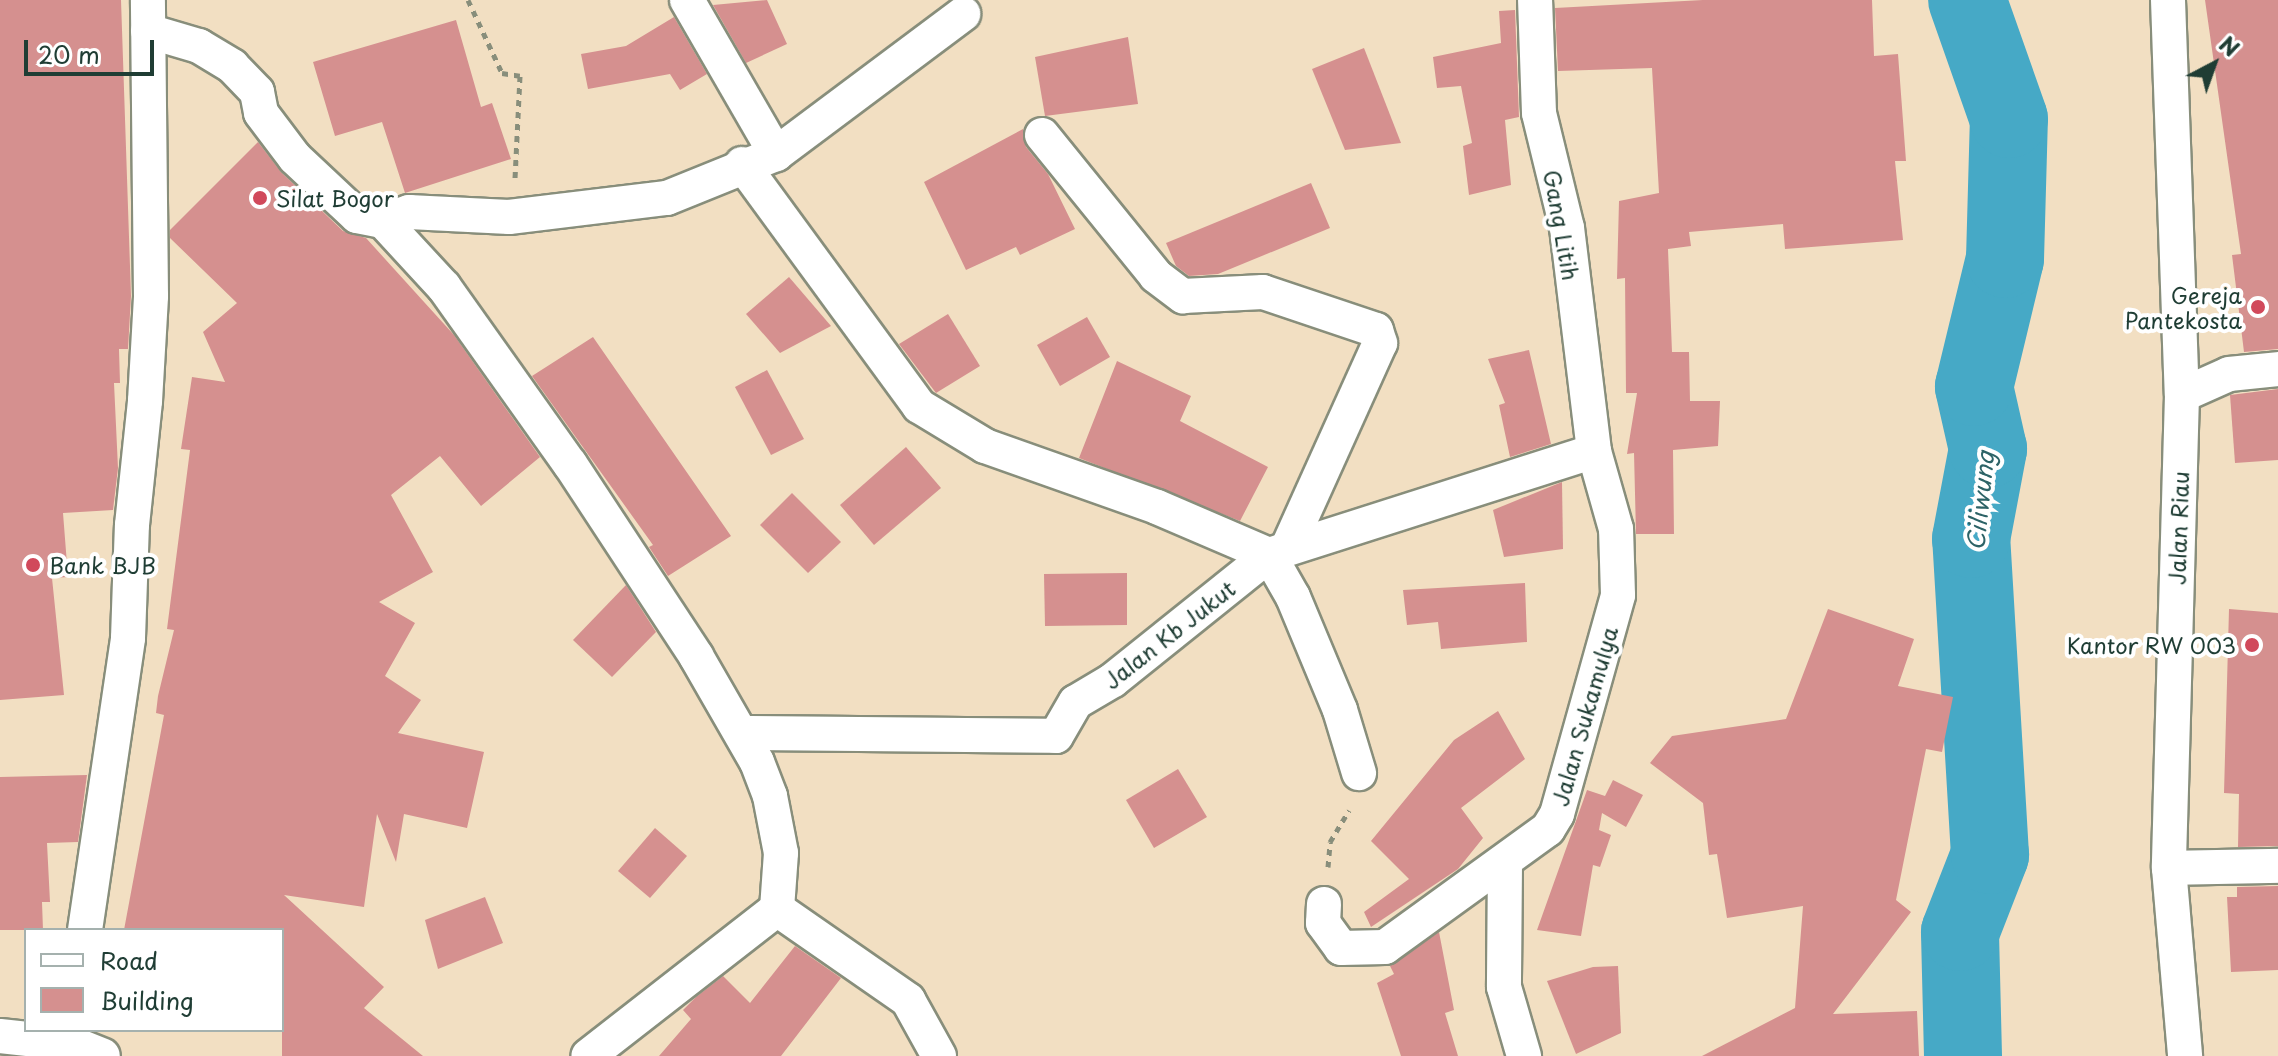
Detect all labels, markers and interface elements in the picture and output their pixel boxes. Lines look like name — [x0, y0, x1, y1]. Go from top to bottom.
scale bar — [28, 24, 158, 74]
north arrow — [2174, 24, 2254, 104]
text: N — [2213, 27, 2247, 64]
text: 20 m — [38, 36, 100, 72]
street label: Gang Litih — [1539, 168, 1585, 282]
place label: Silat Bogor — [276, 185, 395, 211]
marker: Silat Bogor — [251, 189, 269, 207]
place label: Gereja Pantekosta — [2125, 281, 2242, 332]
marker: Gereja Pantekosta — [2249, 298, 2267, 316]
water label: Ciliwung — [1960, 450, 2000, 552]
street label: Jalan Riau — [2163, 470, 2193, 586]
place label: Bank BJB — [49, 552, 155, 578]
marker: Bank BJB — [24, 556, 42, 574]
street label: Jalan Kb Jukut — [1097, 574, 1241, 694]
street label: Jalan Sukamulya — [1546, 623, 1622, 809]
place label: Kantor RW 003 — [2066, 632, 2236, 658]
marker: Kantor RW 003 — [2243, 636, 2261, 654]
legend — [24, 928, 284, 1032]
text: Road — [100, 942, 158, 978]
text: Building — [100, 982, 194, 1018]

